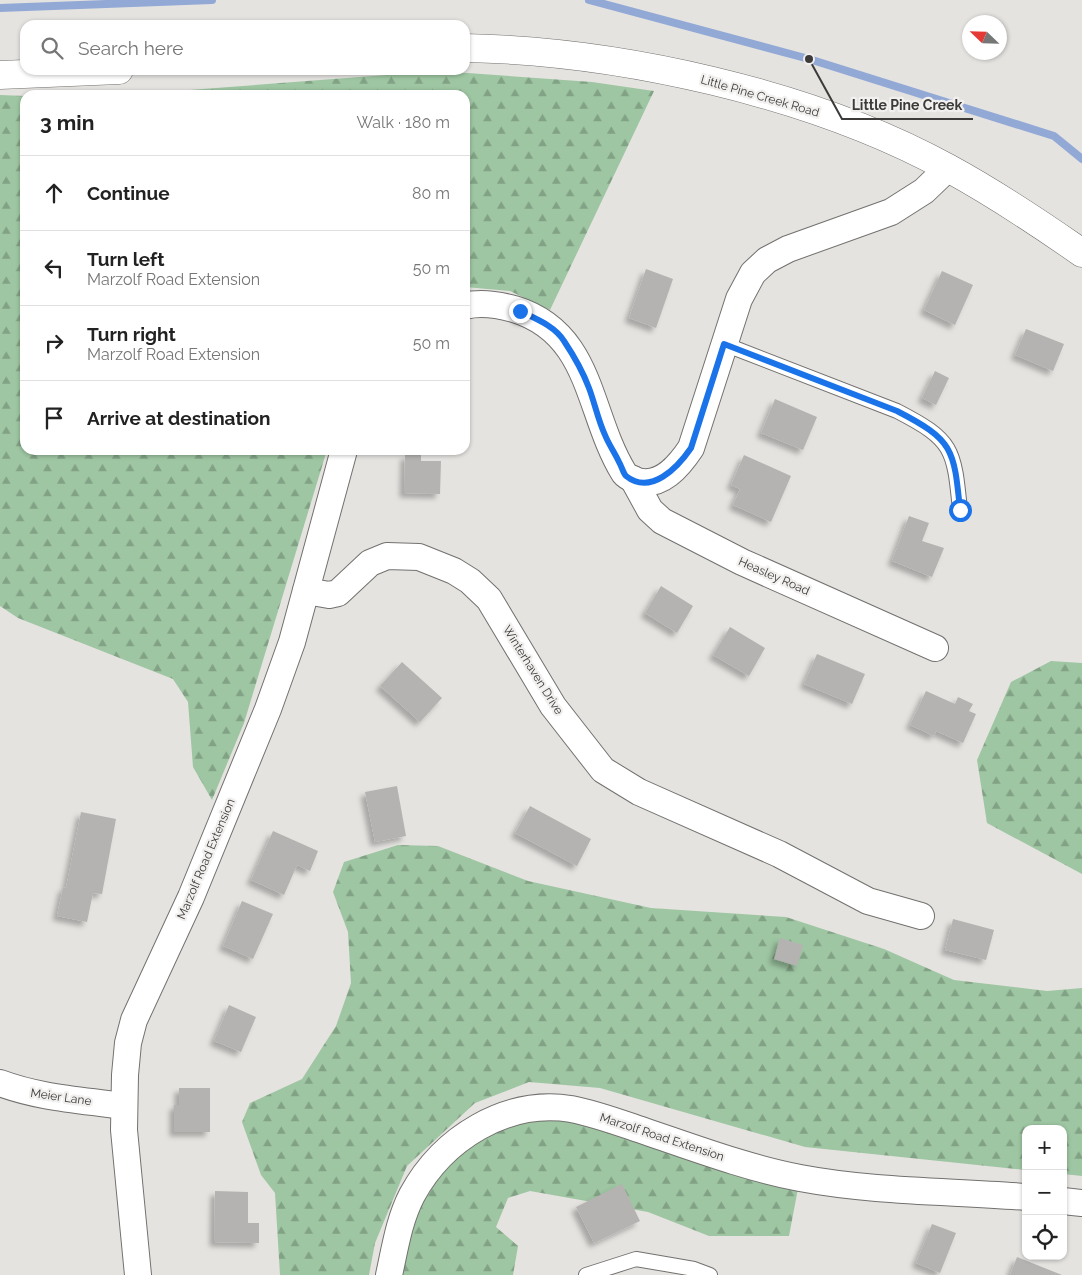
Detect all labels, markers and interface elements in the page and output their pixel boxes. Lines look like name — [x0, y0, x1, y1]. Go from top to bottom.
north arrow — [962, 15, 1007, 60]
search box — [20, 20, 470, 75]
icon: search — [38, 34, 66, 62]
text: Search here — [78, 37, 184, 59]
street label: Little Pine Creek Road — [699, 72, 821, 120]
callout: Little Pine Creek — [842, 90, 973, 119]
text: Little Pine Creek — [852, 97, 963, 113]
text: 3 min — [40, 110, 94, 135]
text: Walk · 180 m — [356, 113, 450, 132]
icon: ahead — [40, 179, 68, 207]
text: Continue — [87, 182, 170, 204]
text: 80 m — [412, 184, 450, 203]
text: Turn left — [87, 248, 164, 270]
icon: left — [40, 254, 68, 282]
text: 50 m — [413, 259, 450, 278]
text: Marzolf Road Extension — [87, 270, 260, 289]
route end — [509, 300, 532, 323]
text: Turn right — [87, 323, 176, 345]
icon: right — [40, 329, 68, 357]
text: 50 m — [413, 334, 450, 353]
text: Marzolf Road Extension — [87, 345, 260, 364]
icon: arrive — [40, 404, 68, 432]
text: Arrive at destination — [87, 407, 271, 429]
route start — [949, 499, 972, 522]
street label: Heasley Road — [736, 554, 812, 598]
street label: Winterhaven Drive — [500, 623, 566, 717]
street label: Marzolf Road Extension — [174, 796, 238, 922]
street label: Meier Lane — [29, 1086, 93, 1108]
street label: Marzolf Road Extension — [598, 1110, 726, 1164]
map controls — [1022, 1125, 1067, 1260]
button: + — [1022, 1125, 1067, 1170]
button: − — [1022, 1170, 1067, 1215]
button: locate — [1022, 1215, 1067, 1260]

